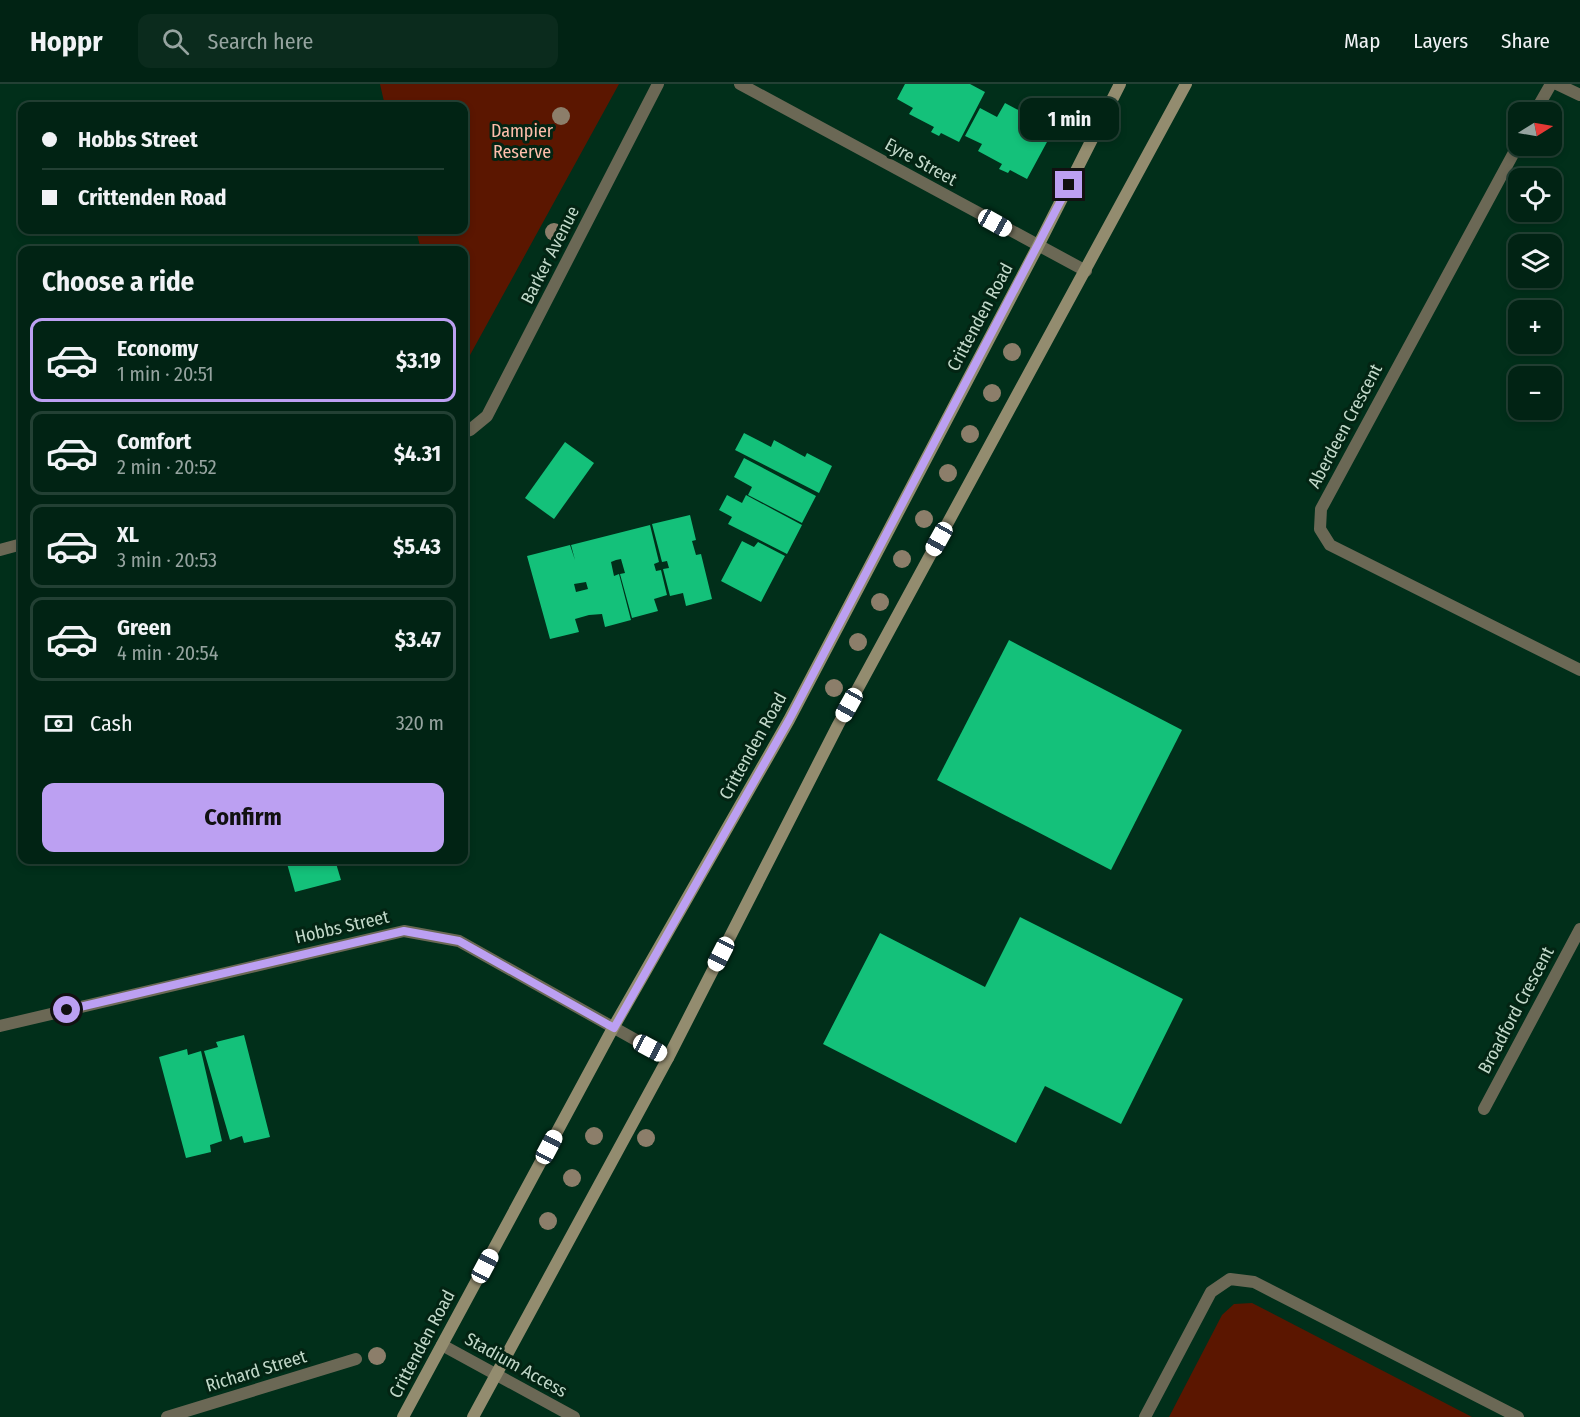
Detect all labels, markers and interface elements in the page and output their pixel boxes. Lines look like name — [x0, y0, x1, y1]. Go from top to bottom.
search box — [138, 14, 558, 68]
text: Hoppr — [30, 25, 102, 58]
icon: search — [159, 25, 192, 58]
text: Search here — [207, 28, 313, 55]
text: Map — [1344, 28, 1380, 54]
text: Layers — [1413, 28, 1468, 54]
text: Share — [1501, 28, 1550, 54]
callout: 1 min — [1020, 98, 1118, 140]
north arrow — [1508, 102, 1562, 156]
map controls — [1508, 102, 1562, 420]
text: 1 min — [1048, 107, 1091, 131]
park label: Dampier Reserve — [491, 120, 554, 163]
text: Hobbs Street — [78, 126, 198, 153]
street label: Eyre Street — [881, 133, 961, 191]
button: locate — [1508, 168, 1562, 222]
route end — [1055, 171, 1082, 198]
text: Crittenden Road — [78, 184, 227, 211]
street label: Barker Avenue — [516, 202, 584, 308]
car — [975, 206, 1015, 240]
button: layers — [1508, 234, 1562, 288]
street label: Crittenden Road — [942, 259, 1018, 375]
text: Choose a ride — [42, 266, 194, 298]
button: + — [1508, 300, 1562, 354]
icon: car — [45, 333, 99, 387]
text: Economy — [117, 335, 198, 362]
text: $3.19 — [396, 347, 441, 374]
street label: Aberdeen Crescent — [1303, 360, 1387, 492]
text: 1 min · 20:51 — [117, 362, 214, 386]
button: − — [1508, 366, 1562, 420]
icon: car — [45, 426, 99, 480]
text: Comfort — [117, 428, 191, 455]
text: $4.31 — [394, 440, 441, 467]
text: 2 min · 20:52 — [117, 455, 216, 479]
icon: car — [45, 519, 99, 573]
car — [922, 519, 956, 559]
text: XL — [117, 521, 139, 548]
text: $5.43 — [393, 533, 441, 560]
text: 3 min · 20:53 — [117, 548, 217, 572]
icon: car — [45, 612, 99, 666]
text: Green — [117, 614, 171, 641]
text: $3.47 — [395, 626, 441, 653]
text: 4 min · 20:54 — [117, 641, 218, 665]
car — [832, 685, 866, 725]
street label: Crittenden Road — [714, 689, 792, 803]
icon: cash — [42, 707, 75, 740]
text: Cash — [90, 710, 133, 737]
text: 320 m — [396, 711, 444, 735]
button: Confirm — [42, 783, 444, 852]
street label: Hobbs Street — [293, 905, 391, 948]
car — [705, 934, 737, 974]
street label: Broadford Crescent — [1473, 943, 1559, 1077]
route start — [53, 996, 80, 1023]
car — [630, 1032, 670, 1064]
car — [533, 1127, 565, 1167]
car — [469, 1246, 501, 1286]
street label: Crittenden Road — [384, 1286, 460, 1402]
street label: Stadium Access — [461, 1328, 571, 1402]
street label: Richard Street — [203, 1345, 309, 1397]

